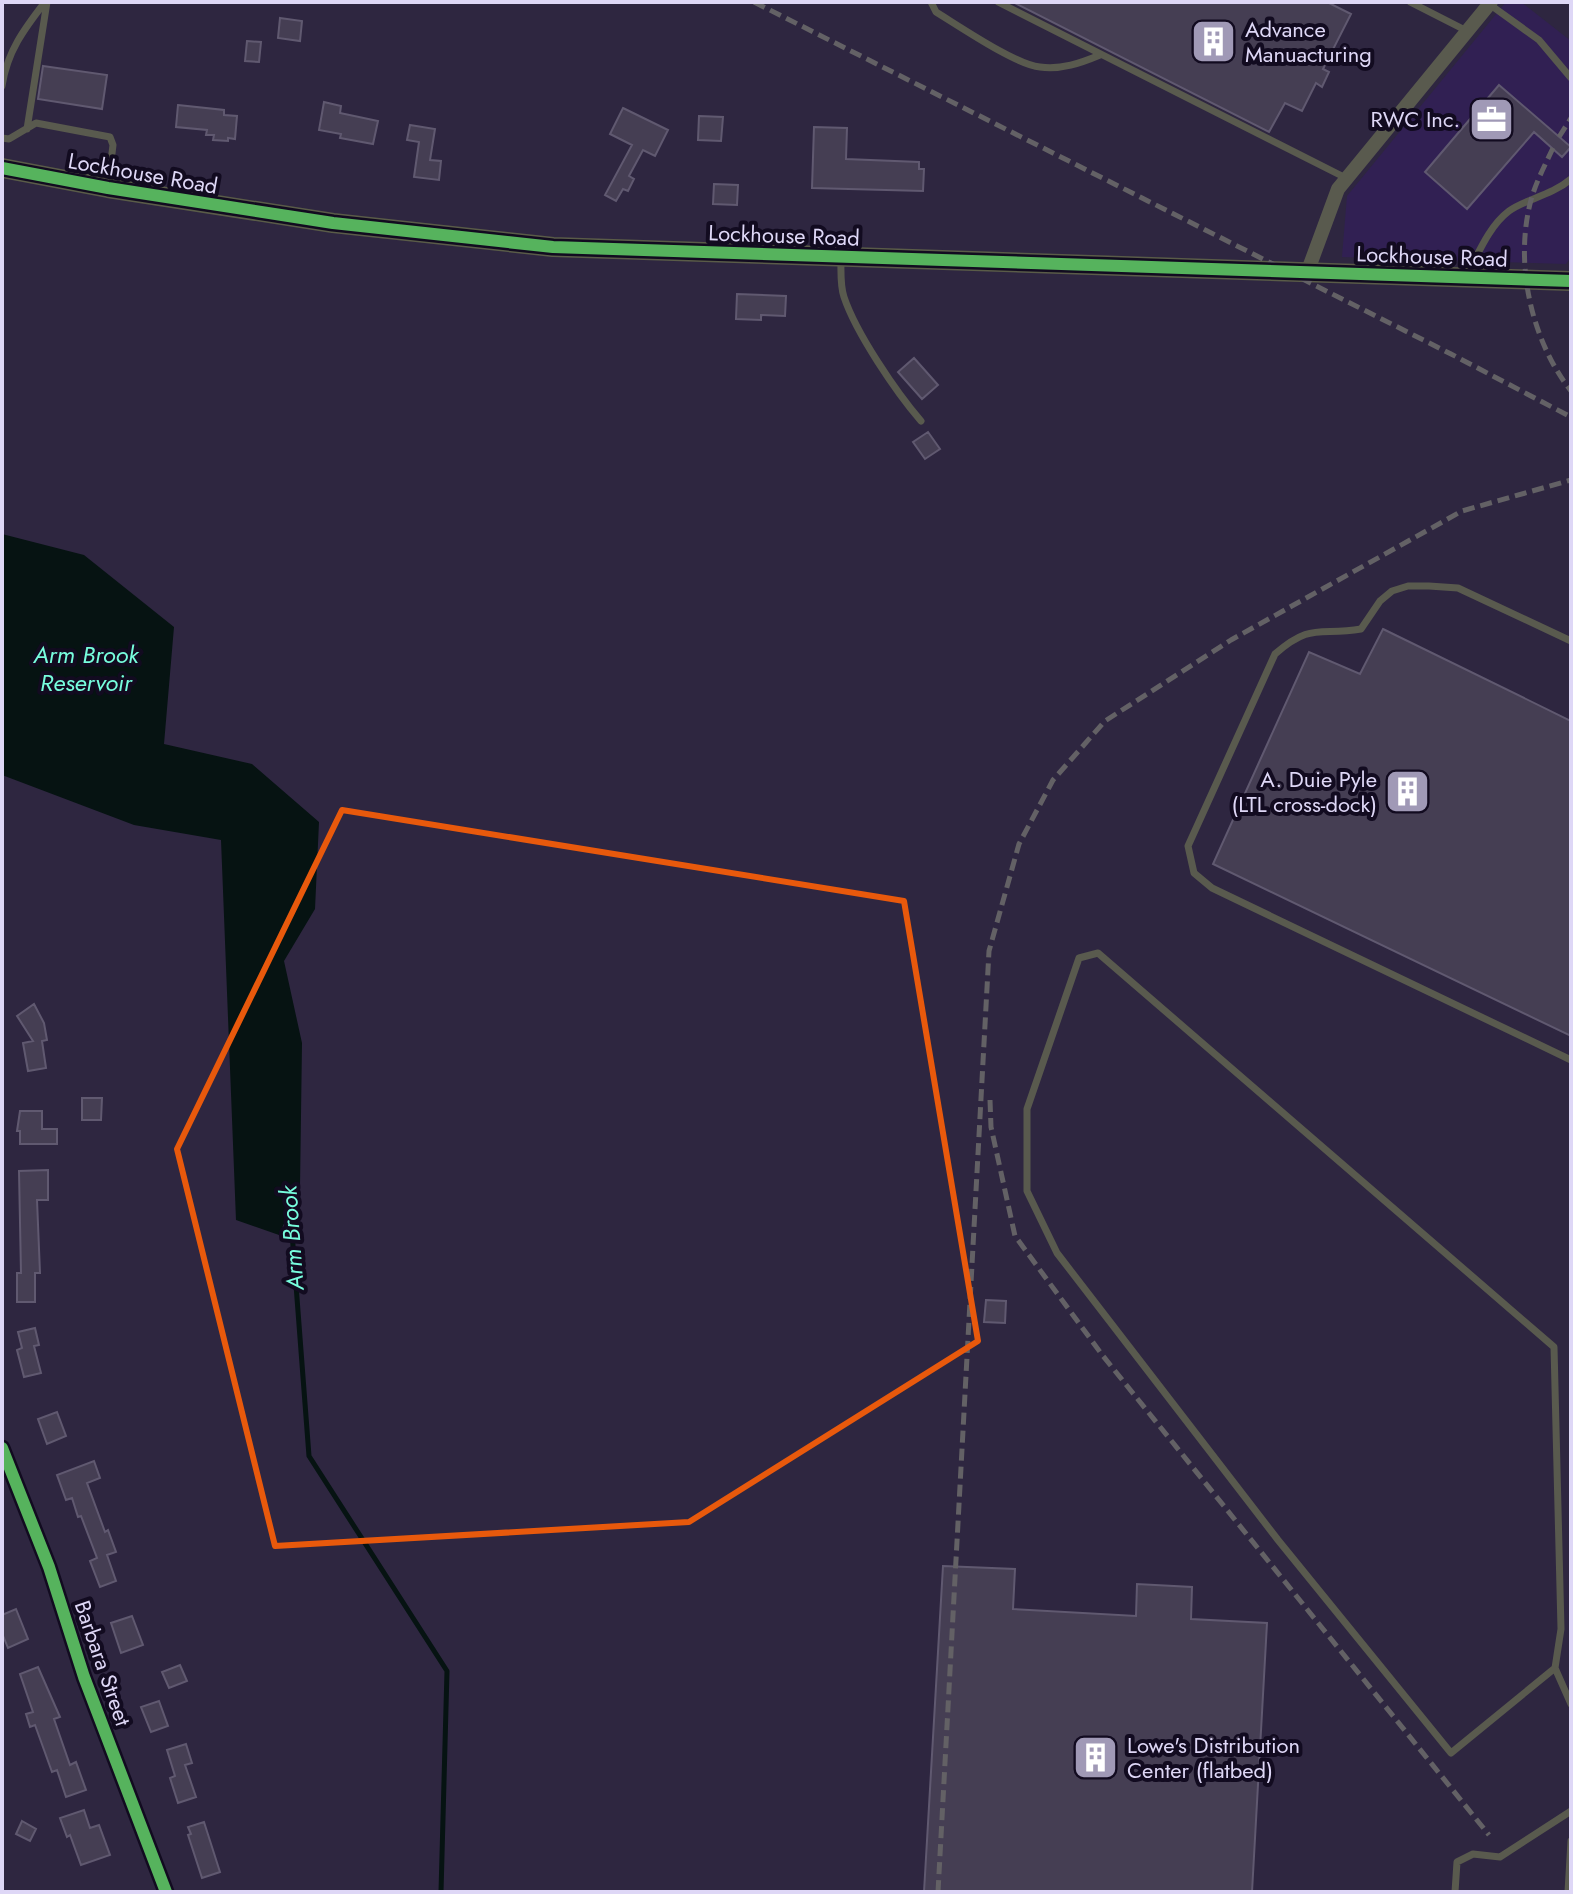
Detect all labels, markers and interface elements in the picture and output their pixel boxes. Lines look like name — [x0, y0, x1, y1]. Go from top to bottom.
place label: Advance Manuacturing — [1245, 13, 1372, 70]
building icon: Advance Manuacturing — [1190, 18, 1238, 66]
office icon: RWC Inc. — [1467, 95, 1515, 143]
place label: RWC Inc. — [1371, 103, 1460, 135]
street label: Lockhouse Road — [66, 144, 220, 202]
street label: Lockhouse Road — [708, 216, 860, 254]
street label: Lockhouse Road — [1356, 237, 1508, 275]
water label: Arm Brook Reservoir — [32, 637, 140, 700]
place label: A. Duie Pyle (LTL cross-dock) — [1231, 763, 1377, 820]
building icon: A. Duie Pyle (LTL cross-dock) — [1384, 768, 1432, 816]
water label: Arm Brook — [270, 1183, 313, 1293]
street label: Barbara Street — [67, 1596, 140, 1731]
place label: Lowe's Distribution Center (flatbed) — [1127, 1729, 1300, 1786]
building icon: Lowe's Distribution Center (flatbed) — [1072, 1734, 1120, 1782]

